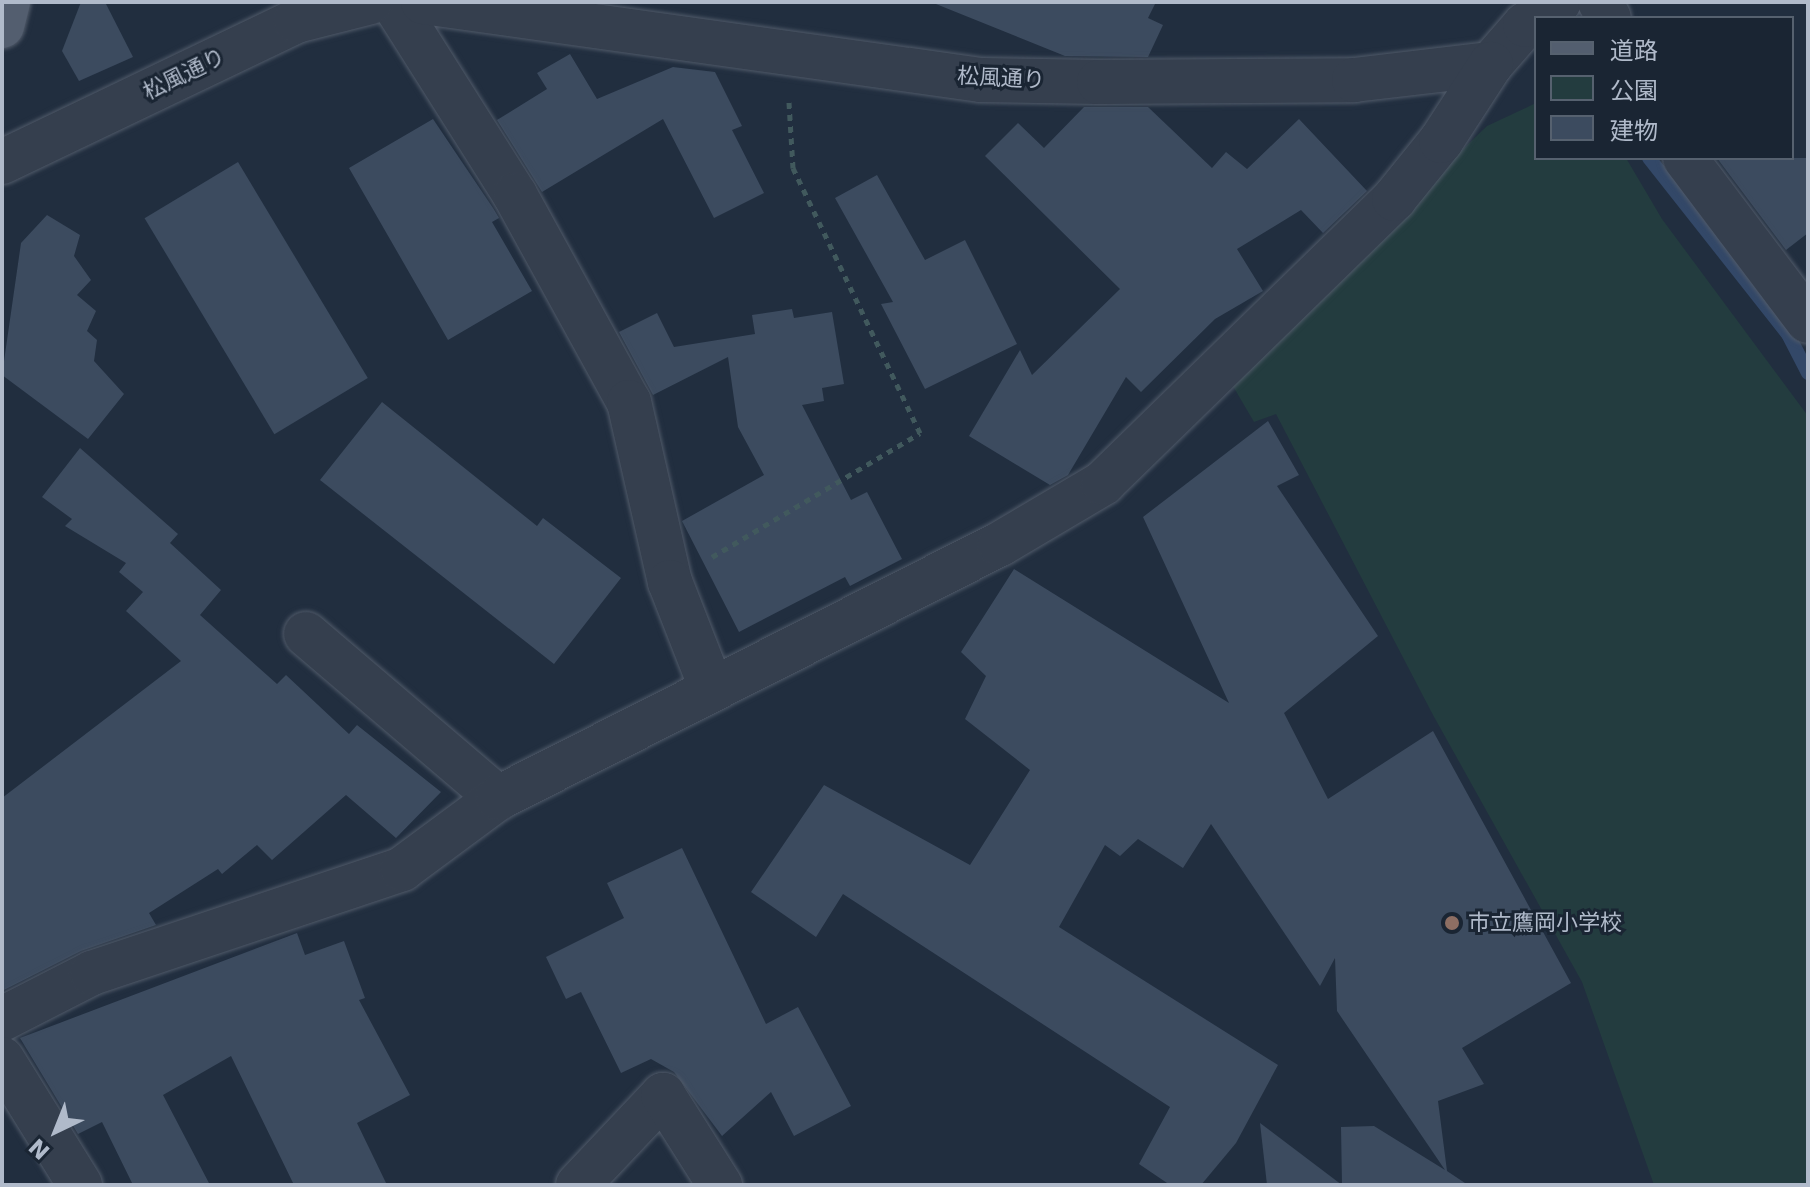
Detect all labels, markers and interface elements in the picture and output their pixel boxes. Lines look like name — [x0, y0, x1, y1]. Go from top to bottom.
legend — [1534, 16, 1794, 160]
text: 道路 — [1610, 37, 1658, 65]
street label: 松風通り — [139, 43, 229, 105]
street label: 松風通り — [956, 63, 1046, 93]
text: 公園 — [1610, 77, 1658, 105]
text: 建物 — [1610, 117, 1658, 145]
place label: 市立鷹岡小学校 — [1468, 910, 1622, 936]
marker: 市立鷹岡小学校 — [1443, 914, 1461, 932]
north arrow — [16, 1091, 96, 1171]
text: N — [24, 1133, 55, 1164]

